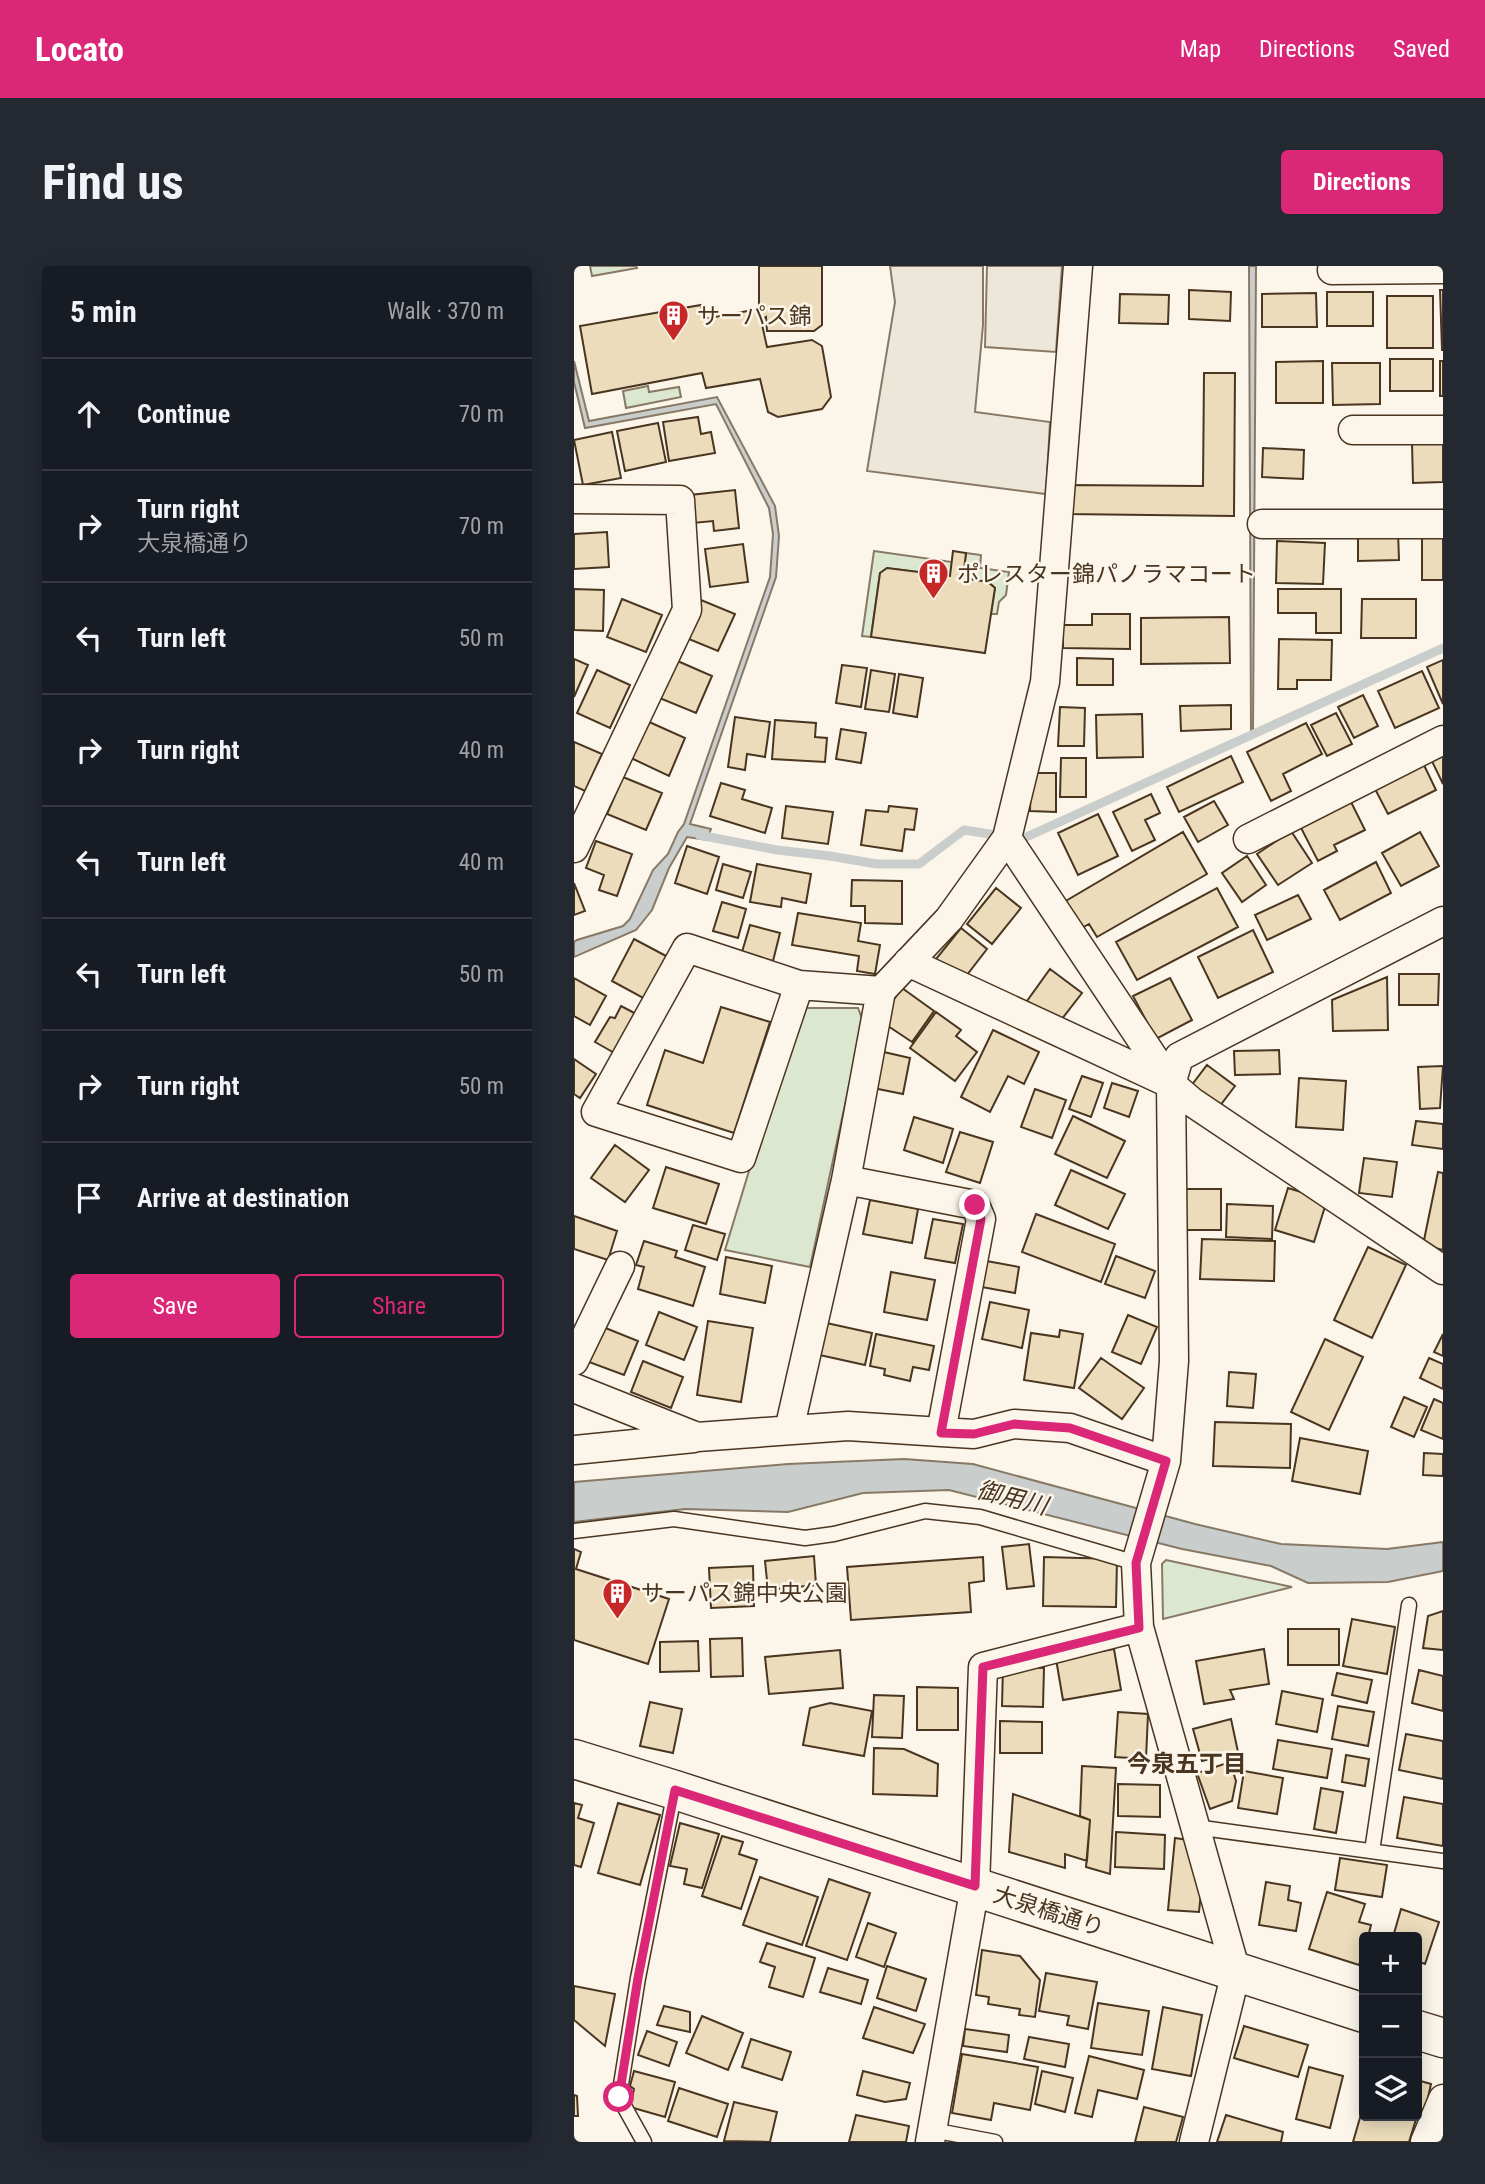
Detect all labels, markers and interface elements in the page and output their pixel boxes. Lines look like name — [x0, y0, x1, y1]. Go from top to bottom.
text: Locato — [35, 30, 124, 69]
text: Map — [1180, 35, 1221, 63]
text: Directions — [1259, 35, 1355, 63]
text: Saved — [1393, 35, 1450, 63]
button: Directions — [1281, 150, 1443, 214]
text: Find us — [42, 154, 184, 211]
text: 5 min — [70, 294, 137, 329]
text: Walk · 370 m — [387, 298, 504, 325]
building icon: サーパス錦 — [657, 299, 691, 343]
place label: サーパス錦 — [697, 303, 812, 330]
icon: ahead — [70, 395, 108, 433]
text: Continue — [137, 399, 230, 429]
text: 70 m — [459, 401, 504, 428]
text: Turn right — [137, 494, 239, 524]
icon: right — [70, 507, 108, 545]
text: 70 m — [459, 513, 504, 540]
text: 大泉橋通り — [137, 530, 252, 557]
building icon: ポレスター錦パノラマコート — [917, 557, 951, 601]
place label: ポレスター錦パノラマコート — [957, 561, 1256, 588]
icon: left — [70, 619, 108, 657]
text: Turn left — [137, 623, 226, 653]
text: 50 m — [459, 625, 504, 652]
icon: right — [70, 731, 108, 769]
text: Turn right — [137, 735, 239, 765]
text: 40 m — [459, 737, 504, 764]
icon: left — [70, 843, 108, 881]
text: Turn left — [137, 847, 226, 877]
text: 40 m — [459, 849, 504, 876]
icon: left — [70, 955, 108, 993]
text: Turn left — [137, 959, 226, 989]
text: 50 m — [459, 961, 504, 988]
icon: right — [70, 1067, 108, 1105]
text: Turn right — [137, 1071, 239, 1101]
text: 50 m — [459, 1073, 504, 1100]
icon: arrive — [70, 1179, 108, 1217]
text: Arrive at destination — [137, 1183, 349, 1213]
route end — [959, 1189, 990, 1220]
button: Save — [70, 1274, 280, 1338]
button: Share — [294, 1274, 504, 1338]
water label: 御用川 — [974, 1476, 1053, 1521]
building icon: サーパス錦中央公園 — [601, 1576, 635, 1620]
place label: サーパス錦中央公園 — [641, 1580, 848, 1607]
district label: 今泉五丁目 — [1127, 1750, 1247, 1778]
street label: 大泉橋通り — [990, 1881, 1108, 1942]
map controls — [1359, 1932, 1422, 2121]
button: + — [1359, 1932, 1422, 1995]
button: − — [1359, 1995, 1422, 2058]
button: layers — [1359, 2058, 1422, 2121]
route start — [603, 2081, 634, 2112]

